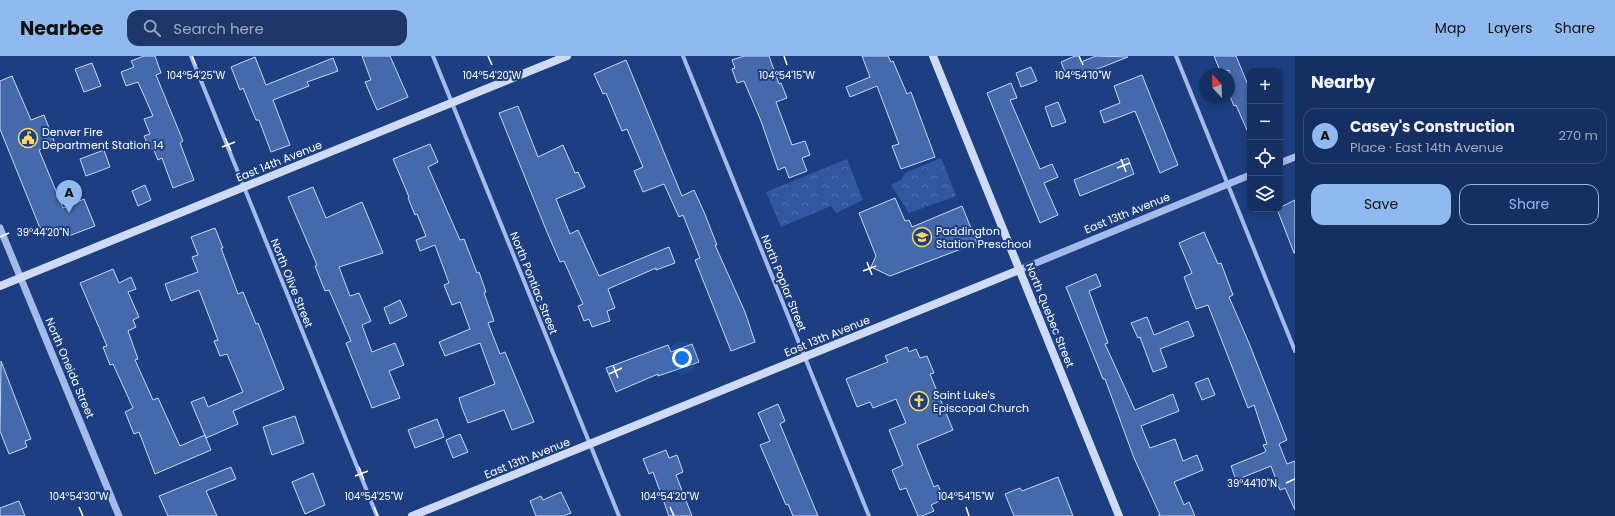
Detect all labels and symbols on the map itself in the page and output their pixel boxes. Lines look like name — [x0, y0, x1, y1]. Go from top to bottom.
text: 104°54'25"W — [167, 68, 226, 83]
text: 104°54'20"W — [463, 68, 522, 83]
text: 104°54'15"W — [759, 68, 815, 83]
text: 104°54'10"W — [1055, 68, 1111, 83]
north arrow — [1199, 68, 1235, 104]
place label: Denver Fire Department Station 14 — [42, 124, 164, 153]
public building icon: Denver Fire Department Station 14 — [17, 127, 39, 149]
street label: East 14th Avenue — [234, 136, 325, 186]
pin: A — [56, 180, 82, 213]
street label: East 13th Avenue — [1082, 188, 1172, 237]
place label: Paddington Station Preschool — [936, 223, 1031, 252]
text: 39°44'20"N — [17, 225, 69, 240]
school or university icon: Paddington Station Preschool — [911, 226, 933, 248]
street label: North Pontiac Street — [506, 229, 562, 337]
street label: North Poplar Street — [757, 232, 811, 334]
street label: North Olive Street — [267, 236, 317, 330]
street label: North Quebec Street — [1022, 260, 1078, 370]
street label: East 13th Avenue — [782, 311, 872, 360]
street label: North Oneida Street — [42, 315, 98, 421]
your location — [672, 348, 692, 368]
place label: Saint Luke's Episcopal Church — [933, 387, 1029, 416]
church icon: Saint Luke's Episcopal Church — [908, 390, 930, 412]
street label: East 13th Avenue — [482, 433, 572, 482]
text: 39°44'10"N — [1227, 476, 1277, 491]
text: 104°54'30"W — [50, 489, 109, 504]
text: 104°54'25"W — [345, 489, 404, 504]
text: 104°54'20"W — [641, 489, 700, 504]
text: 104°54'15"W — [938, 489, 994, 504]

